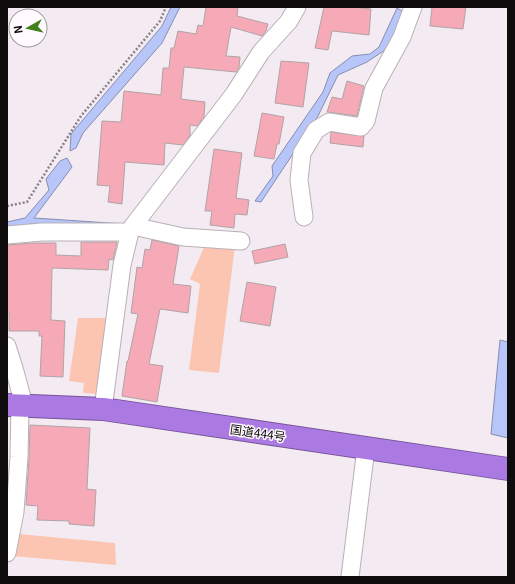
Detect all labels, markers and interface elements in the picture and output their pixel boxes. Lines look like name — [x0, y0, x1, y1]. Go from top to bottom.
north arrow — [8, 8, 48, 48]
text: N — [9, 24, 26, 35]
street label: 国道444号 — [229, 420, 287, 444]

